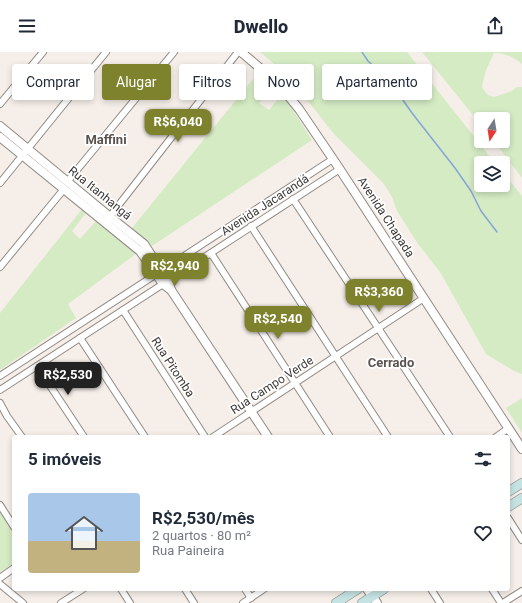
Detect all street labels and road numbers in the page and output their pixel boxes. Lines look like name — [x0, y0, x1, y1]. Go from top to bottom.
street label: Rua Itanhangá — [66, 163, 134, 223]
street label: Avenida Jacarandá — [219, 171, 311, 239]
street label: Avenida Chapada — [355, 174, 417, 260]
street label: Rua Pitomba — [148, 334, 198, 400]
street label: Rua Campo Verde — [228, 353, 316, 417]

